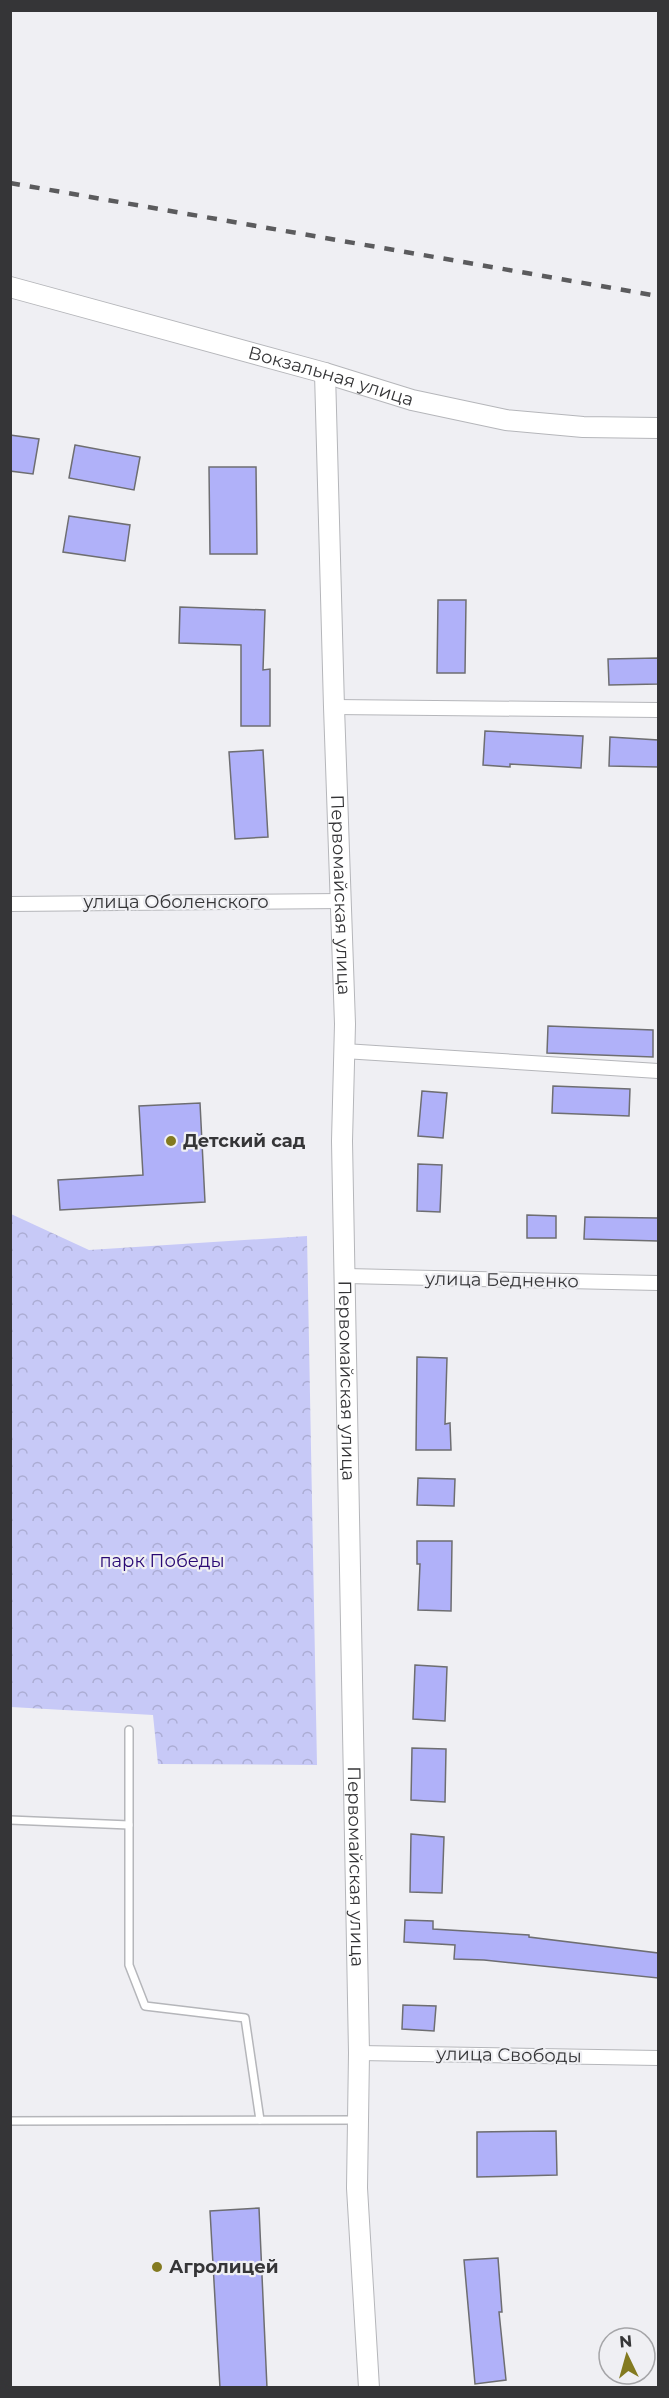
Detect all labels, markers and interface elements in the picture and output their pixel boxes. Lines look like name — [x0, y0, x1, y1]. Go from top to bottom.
street label: Вокзальная улица — [246, 341, 416, 411]
street label: Первомайская улица — [326, 794, 355, 995]
street label: улица Оболенского — [82, 891, 269, 913]
place label: Детский сад — [183, 1130, 306, 1152]
marker: Детский сад — [164, 1134, 178, 1148]
street label: улица Бедненко — [424, 1268, 579, 1292]
street label: Первомайская улица — [334, 1280, 359, 1481]
park label: парк Победы — [99, 1550, 225, 1572]
street label: Первомайская улица — [343, 1766, 368, 1967]
street label: улица Свободы — [435, 2043, 582, 2067]
place label: Агролицей — [169, 2256, 279, 2278]
marker: Агролицей — [150, 2260, 164, 2274]
north arrow — [597, 2326, 657, 2386]
text: N — [618, 2332, 633, 2352]

